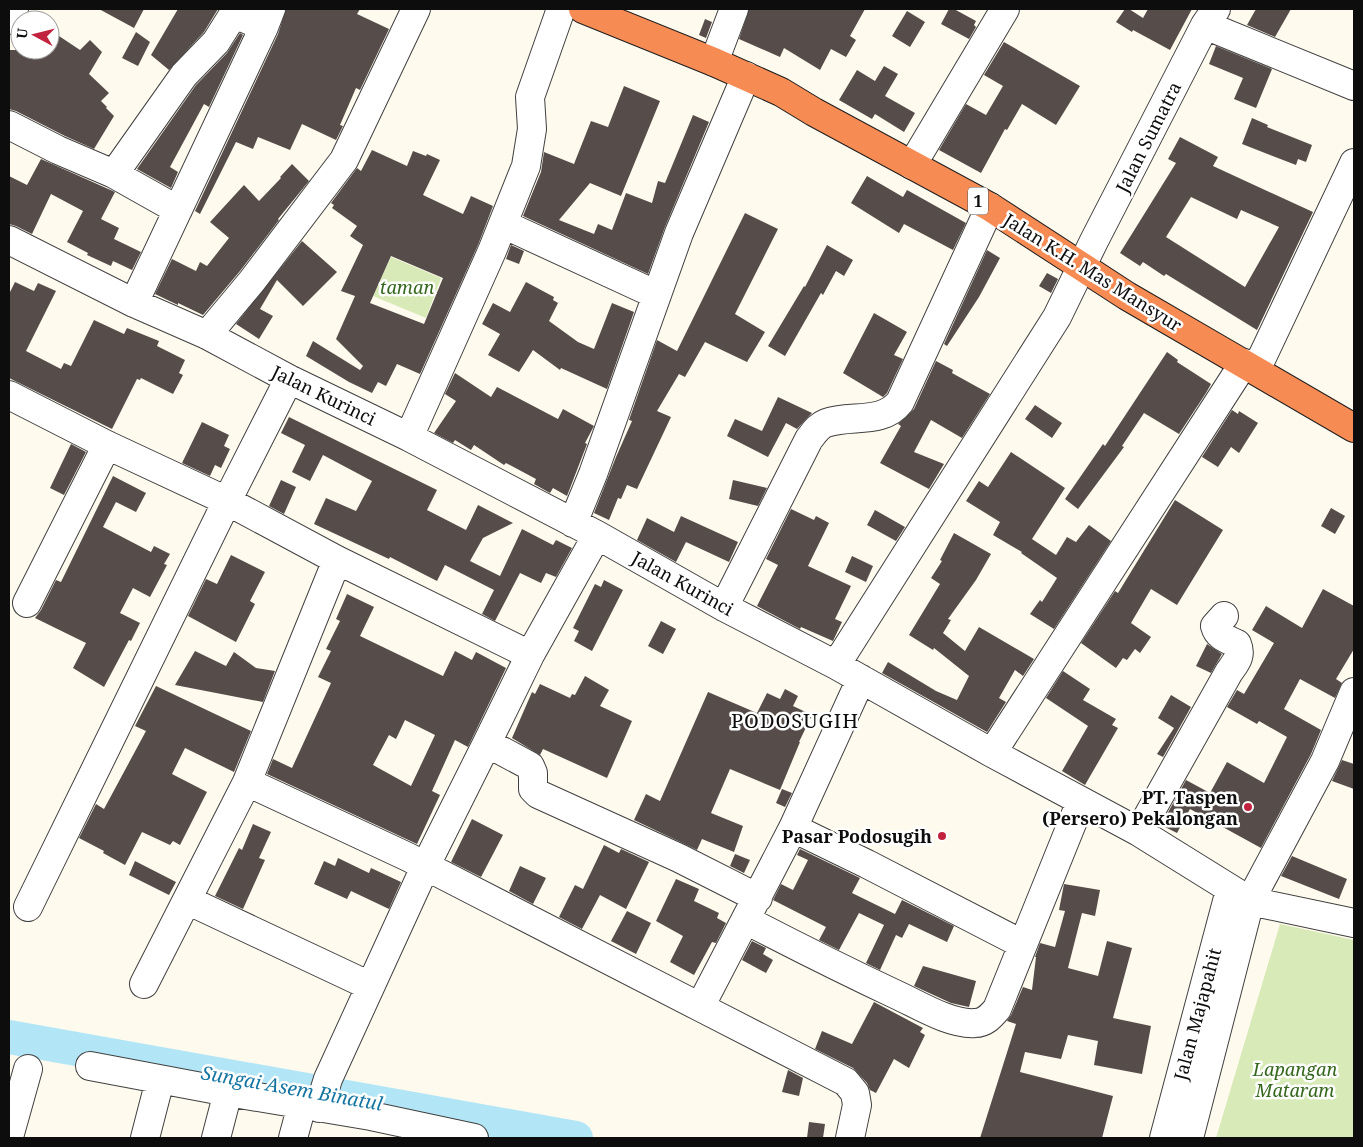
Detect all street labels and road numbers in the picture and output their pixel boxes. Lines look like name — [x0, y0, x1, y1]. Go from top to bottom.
street label: Jalan Sumatra — [1109, 77, 1186, 197]
road number: 1 — [968, 188, 988, 215]
street label: Jalan K.H. Mas Mansyur — [999, 207, 1187, 337]
street label: Jalan Kurinci — [267, 359, 380, 431]
street label: Jalan Kurinci — [627, 545, 738, 621]
street label: Jalan Majapahit — [1168, 945, 1226, 1084]

